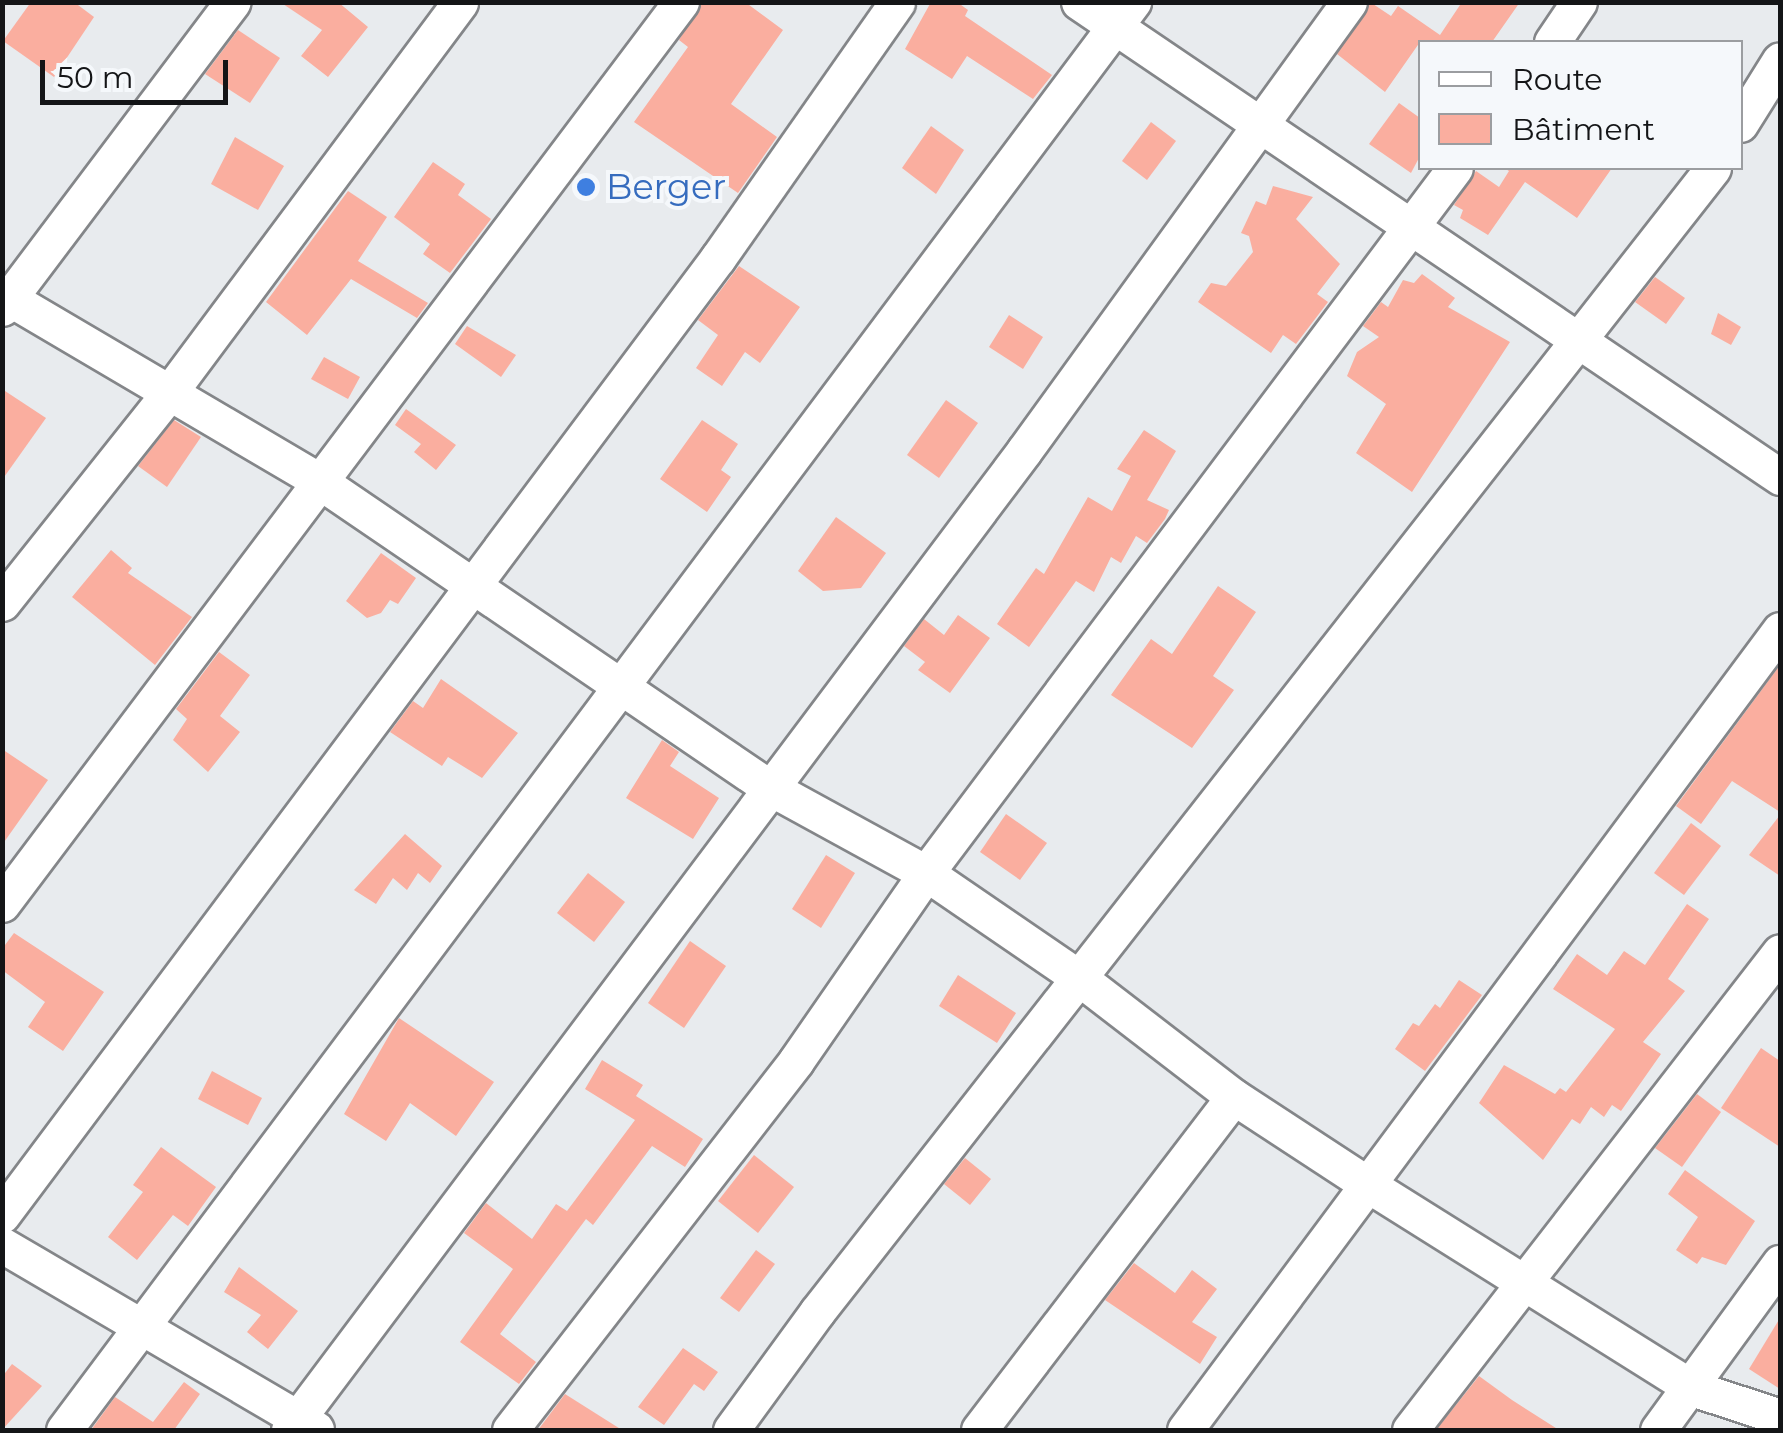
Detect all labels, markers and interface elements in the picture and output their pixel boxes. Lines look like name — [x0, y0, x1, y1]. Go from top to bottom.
scale bar — [45, 40, 232, 102]
legend — [1418, 40, 1743, 170]
text: 50 m — [57, 59, 134, 96]
text: Route — [1512, 61, 1602, 98]
text: Bâtiment — [1512, 111, 1655, 148]
place label: Berger — [606, 166, 726, 208]
marker: Berger — [575, 176, 597, 198]

